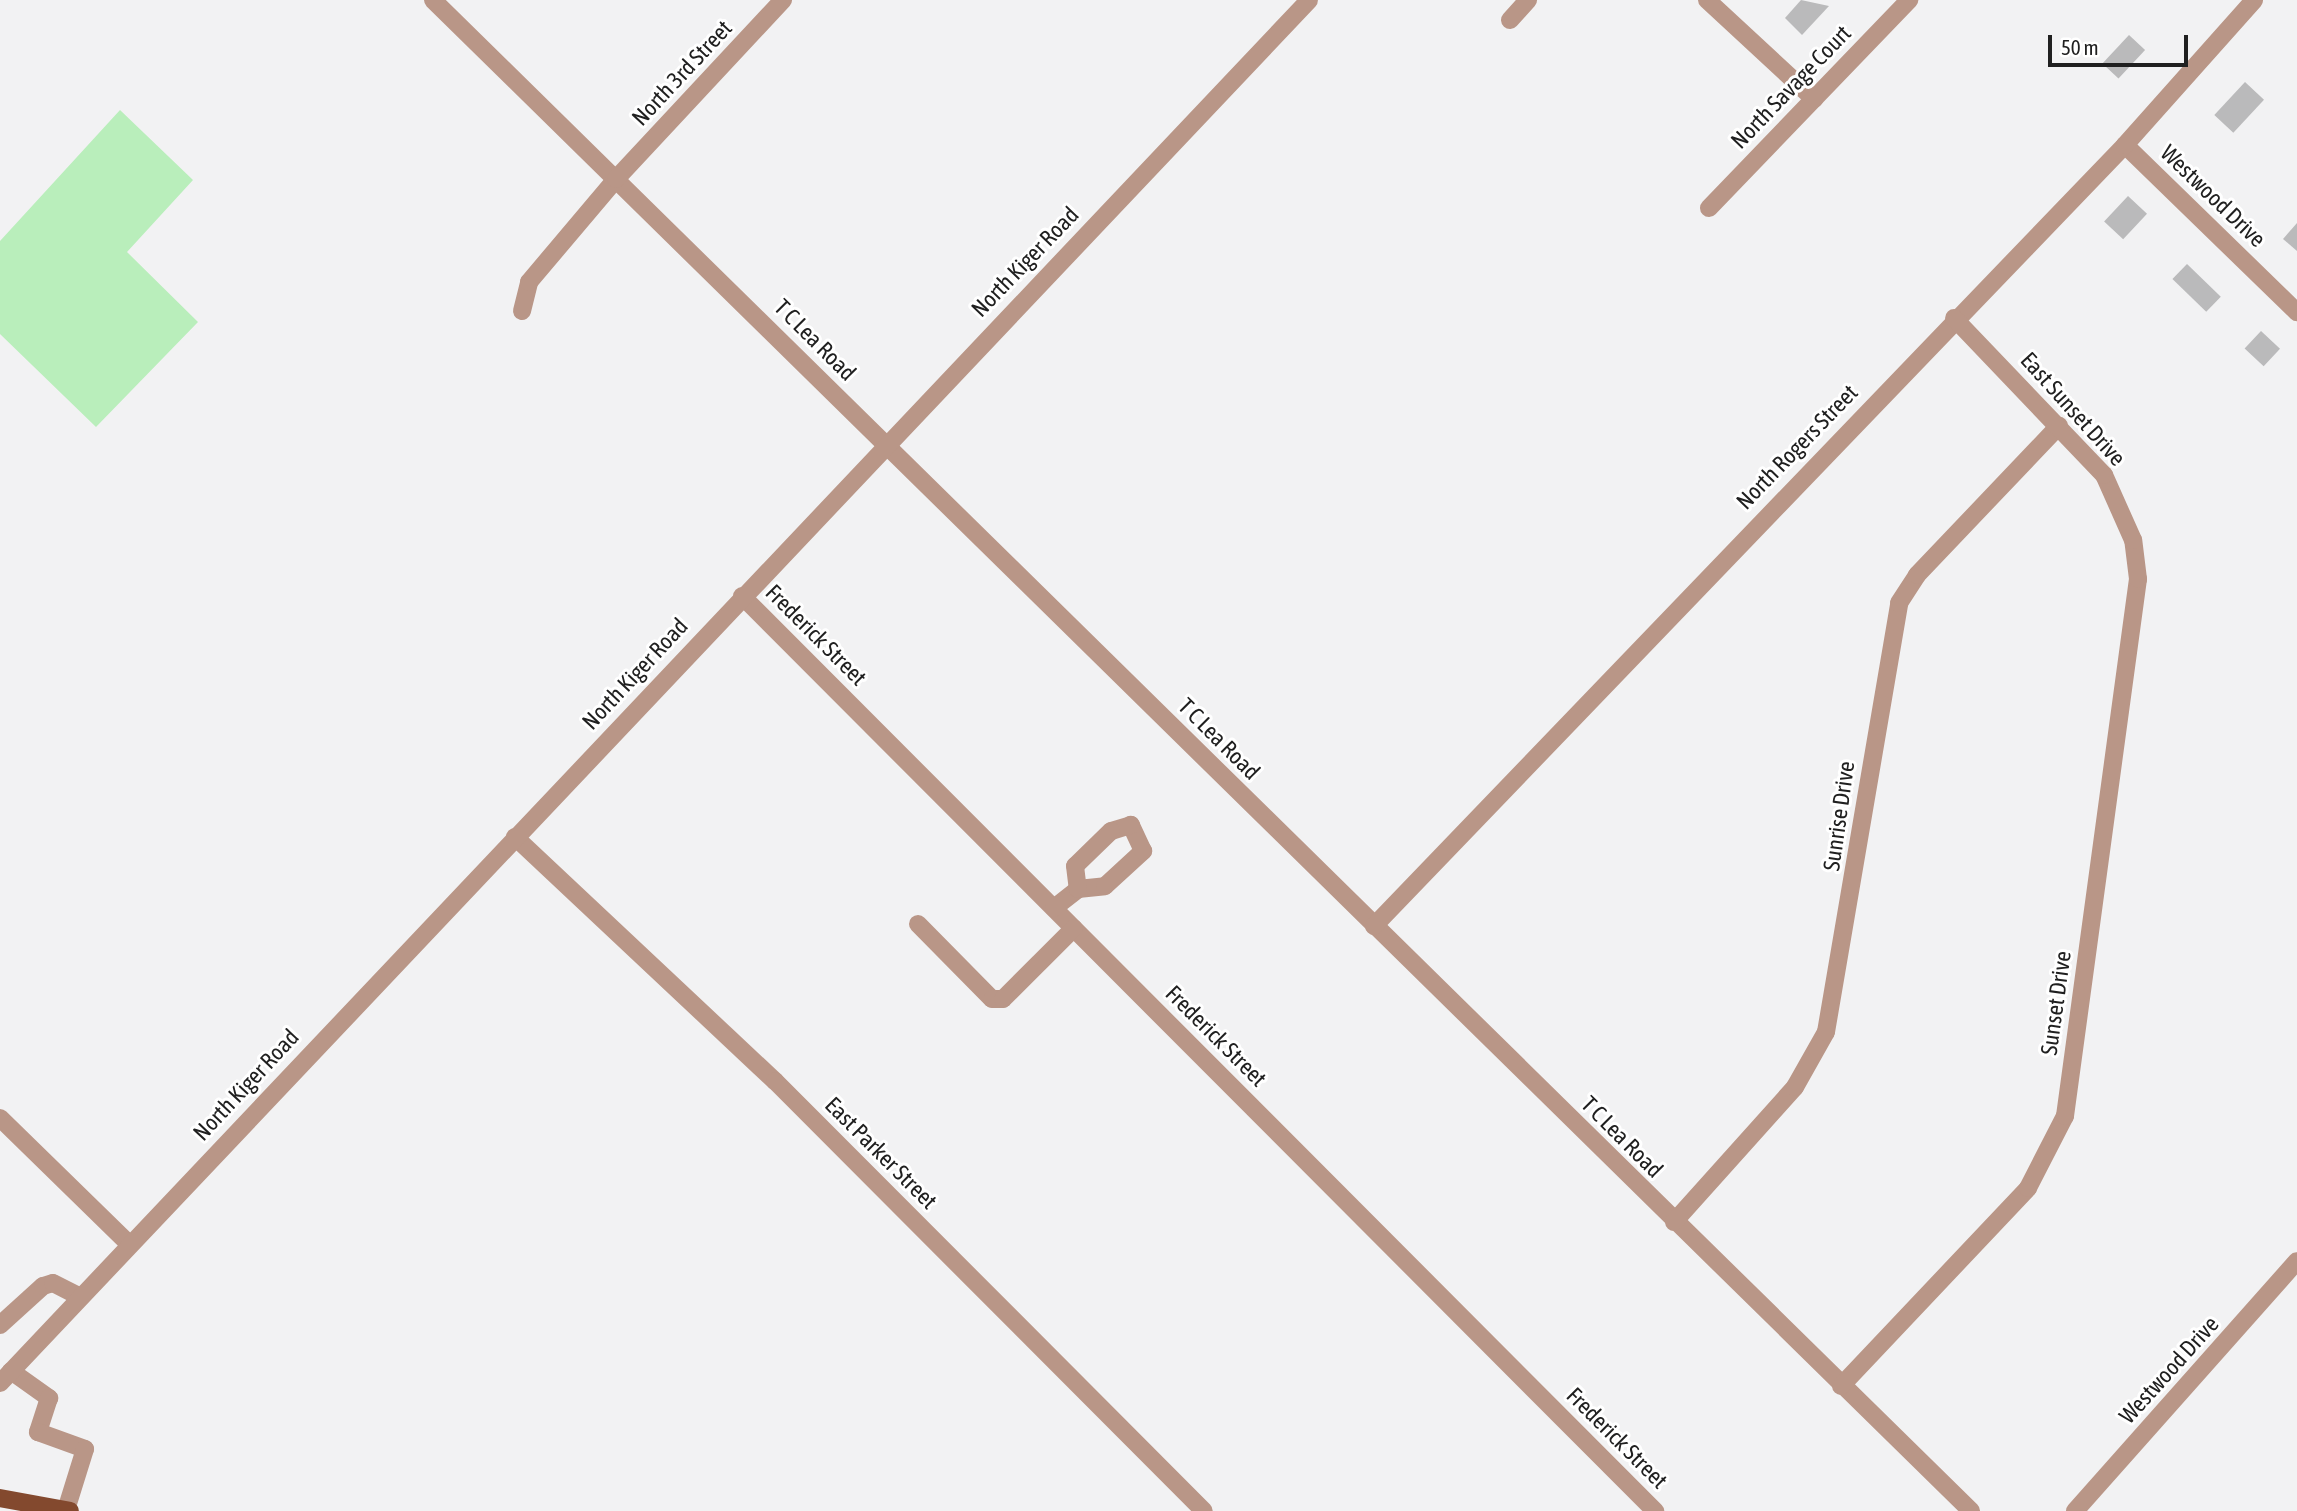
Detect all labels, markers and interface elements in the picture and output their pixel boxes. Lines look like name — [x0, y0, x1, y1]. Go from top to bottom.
street label: North 3rd Street — [626, 15, 738, 131]
street label: North Savage Court — [1725, 20, 1857, 154]
scale bar — [2052, 21, 2192, 65]
text: 50 m — [2061, 35, 2099, 59]
street label: Westwood Drive — [2155, 139, 2271, 253]
street label: North Kiger Road — [966, 201, 1084, 323]
street label: T C Lea Road — [769, 294, 861, 386]
street label: East Sunset Drive — [2015, 347, 2131, 471]
street label: North Rogers Street — [1731, 379, 1863, 515]
street label: Frederick Street — [760, 579, 872, 691]
street label: North Kiger Road — [576, 613, 694, 735]
street label: T C Lea Road — [1173, 693, 1265, 785]
street label: Sunrise Drive — [1818, 759, 1860, 873]
street label: Sunset Drive — [2035, 949, 2077, 1057]
street label: Frederick Street — [1160, 980, 1272, 1092]
street label: North Kiger Road — [187, 1024, 305, 1146]
street label: East Parker Street — [819, 1091, 943, 1215]
street label: T C Lea Road — [1576, 1091, 1668, 1183]
street label: Westwood Drive — [2114, 1311, 2224, 1429]
street label: Frederick Street — [1561, 1382, 1673, 1494]

